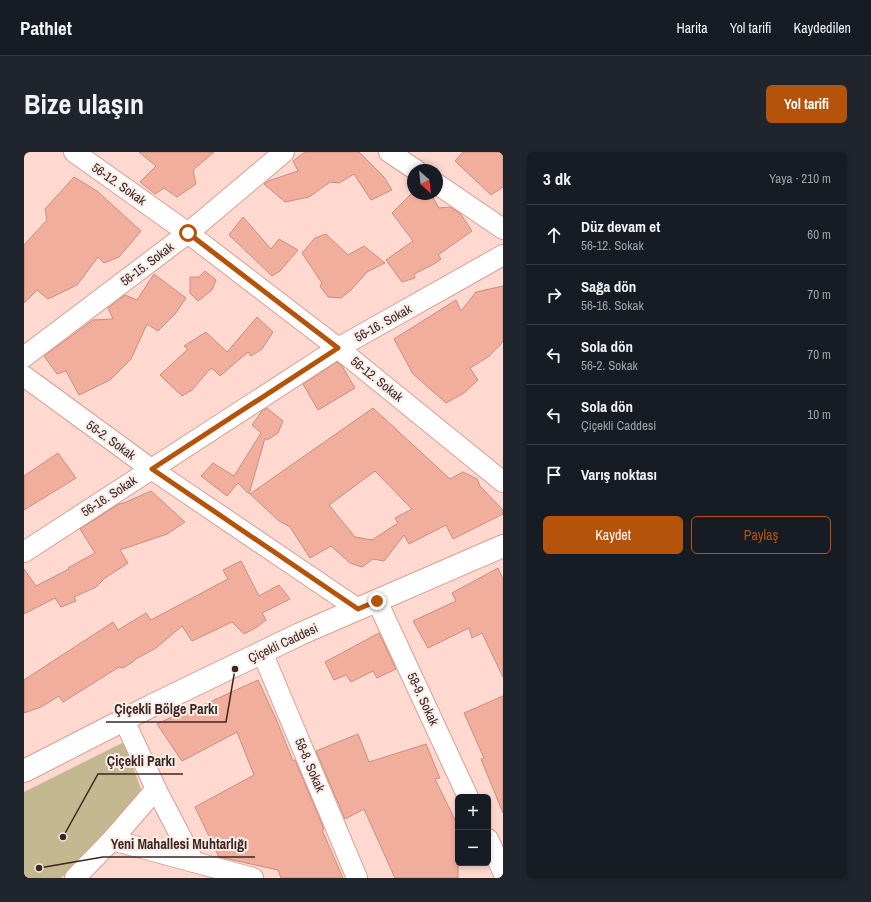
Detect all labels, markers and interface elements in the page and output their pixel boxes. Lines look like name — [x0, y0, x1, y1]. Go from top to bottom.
text: Pathlet — [20, 15, 72, 41]
text: Harita — [676, 19, 708, 37]
text: Yol tarifi — [730, 19, 772, 37]
text: Kaydedilen — [794, 19, 851, 37]
text: Bize ulaşın — [24, 85, 144, 123]
button: Yol tarifi — [766, 85, 847, 123]
street label: 56-12. Sokak — [88, 159, 150, 209]
north arrow — [407, 164, 443, 200]
text: 3 dk — [543, 167, 571, 190]
text: Yaya · 210 m — [769, 170, 831, 187]
text: Düz devam et — [581, 216, 660, 237]
route start — [179, 224, 197, 242]
icon: ahead — [543, 224, 565, 246]
text: 60 m — [807, 226, 831, 243]
text: 56-12. Sokak — [581, 237, 644, 254]
street label: 56-15. Sokak — [117, 238, 178, 290]
text: Sağa dön — [581, 276, 636, 297]
icon: right — [543, 284, 565, 306]
text: 70 m — [807, 286, 831, 303]
text: 56-16. Sokak — [581, 297, 644, 314]
street label: 56-16. Sokak — [351, 300, 415, 346]
text: Sola dön — [581, 336, 633, 357]
icon: left — [543, 344, 565, 366]
text: 70 m — [807, 346, 831, 363]
street label: 56-12. Sokak — [347, 353, 407, 406]
text: 56-2. Sokak — [581, 357, 638, 374]
text: Sola dön — [581, 396, 633, 417]
icon: left — [543, 404, 565, 426]
text: 10 m — [807, 406, 831, 423]
street label: 56-2. Sokak — [83, 416, 140, 464]
text: Çiçekli Caddesi — [581, 417, 656, 434]
icon: arrive — [543, 464, 565, 486]
text: Varış noktası — [581, 464, 657, 485]
street label: 56-16. Sokak — [78, 471, 141, 520]
button: Kaydet — [543, 516, 683, 554]
button: Paylaş — [691, 516, 831, 554]
route end — [368, 592, 386, 610]
street label: Çiçekli Caddesi — [245, 619, 321, 667]
street label: 58-9. Sokak — [403, 670, 443, 729]
callout: Çiçekli Bölge Parkı — [106, 696, 226, 722]
text: Çiçekli Bölge Parkı — [114, 700, 218, 718]
street label: 58-8. Sokak — [291, 735, 329, 795]
callout: Çiçekli Parkı — [98, 748, 183, 774]
text: Çiçekli Parkı — [107, 752, 175, 770]
map controls — [455, 794, 491, 866]
button: + — [455, 794, 491, 830]
button: − — [455, 830, 491, 866]
callout: Yeni Mahallesi Muhtarlığı — [103, 831, 255, 857]
text: Yeni Mahallesi Muhtarlığı — [111, 835, 247, 853]

